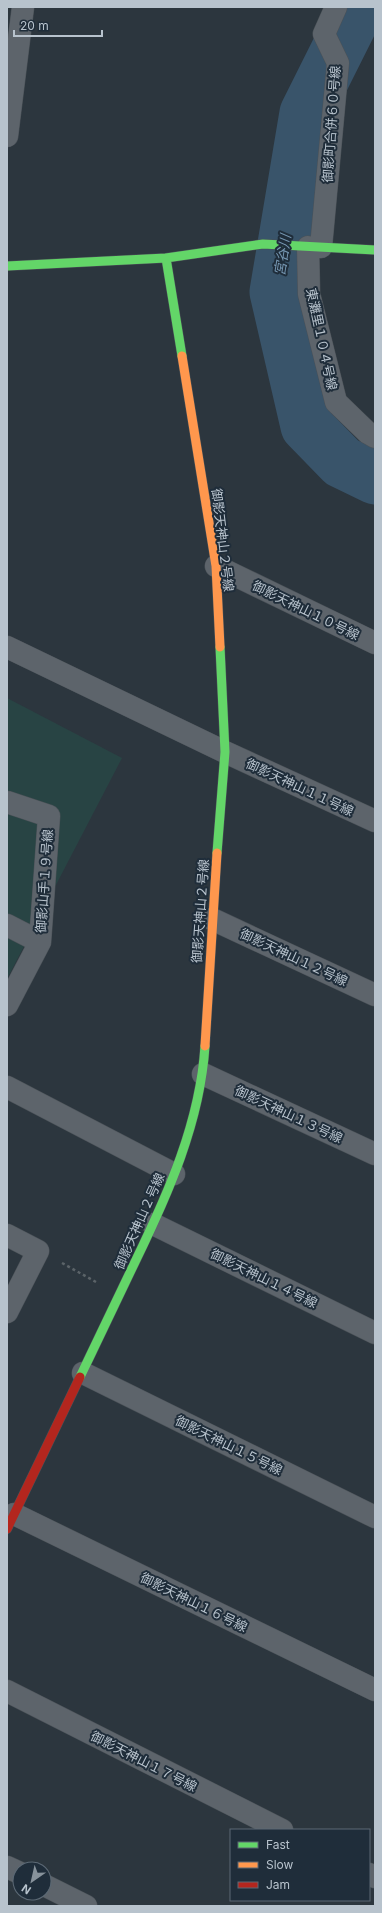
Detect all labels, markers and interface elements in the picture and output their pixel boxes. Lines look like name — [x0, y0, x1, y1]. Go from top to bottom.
scale bar — [14, 12, 102, 38]
text: 20 m — [20, 18, 49, 33]
street label: 御影町合併６０号線 — [319, 65, 343, 183]
water label: 宮谷川 — [270, 231, 294, 277]
street label: 東灘里１０４号線 — [303, 286, 341, 392]
street label: 御影天神山２号線 — [209, 487, 237, 593]
street label: 御影天神山１０号線 — [250, 577, 362, 643]
street label: 御影天神山１１号線 — [244, 755, 356, 819]
street label: 御影山手１９号線 — [32, 829, 56, 933]
street label: 御影天神山２号線 — [188, 859, 212, 963]
street label: 御影天神山１２号線 — [238, 925, 350, 989]
street label: 御影天神山１３号線 — [233, 1082, 345, 1146]
street label: 御影天神山２号線 — [111, 1170, 167, 1272]
street label: 御影天神山１４号線 — [208, 1245, 320, 1311]
street label: 御影天神山１５号線 — [173, 1412, 285, 1478]
street label: 御影天神山１６号線 — [138, 1569, 250, 1635]
street label: 御影天神山１７号線 — [88, 1727, 200, 1795]
legend — [230, 1829, 370, 1901]
text: Fast — [266, 1837, 290, 1852]
text: Slow — [266, 1857, 294, 1872]
north arrow — [12, 1861, 52, 1901]
text: Jam — [266, 1877, 290, 1892]
text: N — [19, 1881, 34, 1897]

